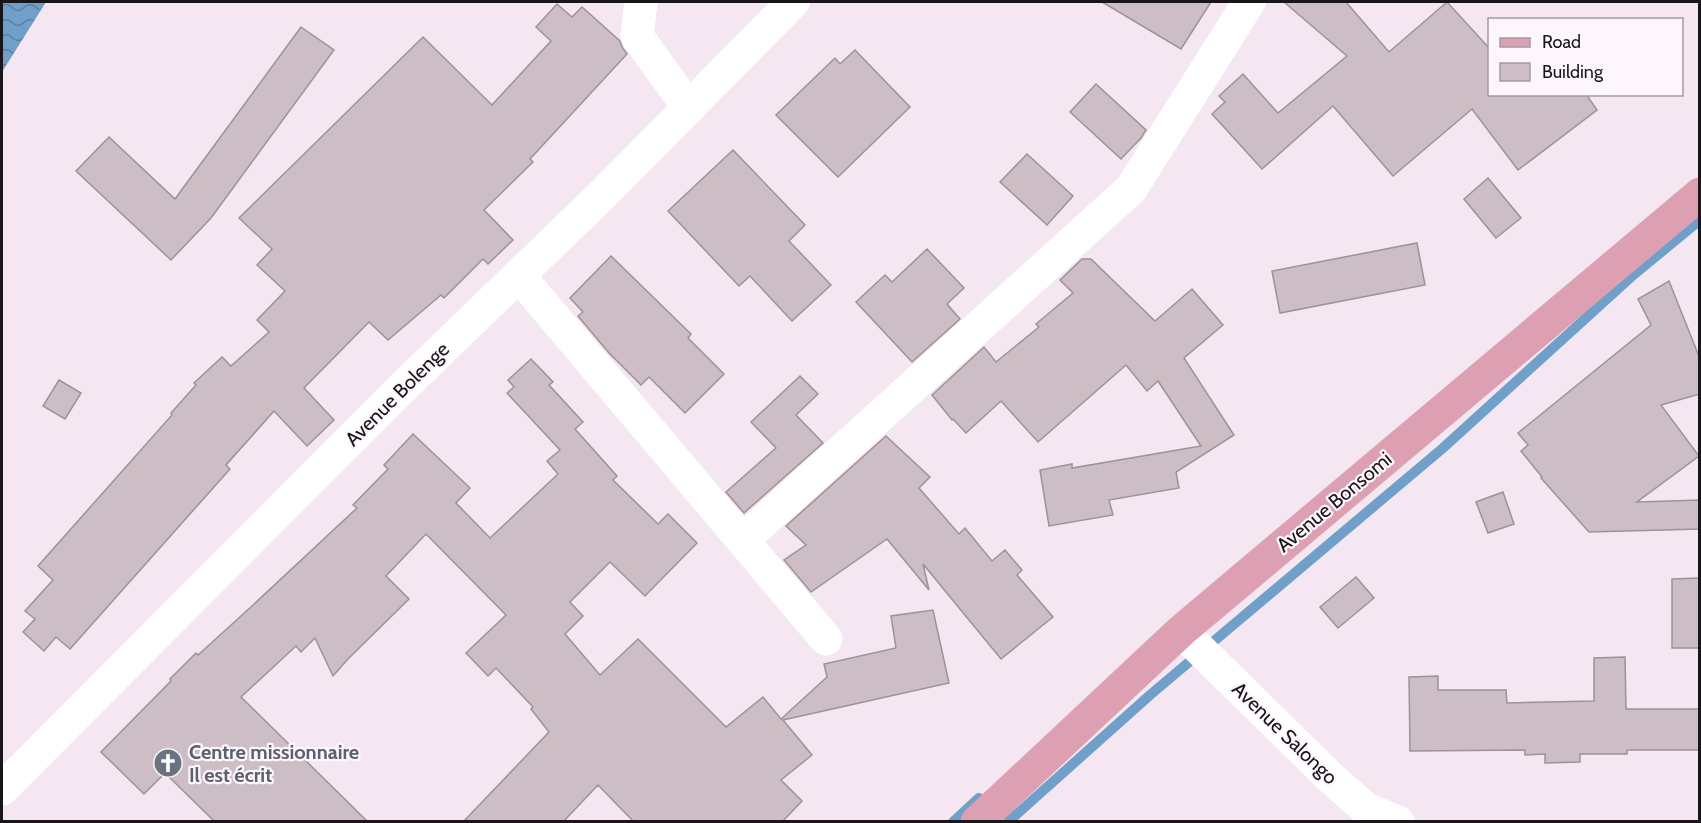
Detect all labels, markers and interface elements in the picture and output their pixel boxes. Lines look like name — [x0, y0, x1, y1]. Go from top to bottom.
legend — [1488, 18, 1683, 96]
text: Road — [1542, 31, 1581, 53]
text: Building — [1542, 61, 1604, 83]
street label: Avenue Bolenge — [340, 337, 454, 451]
street label: Avenue Bonsomi — [1271, 447, 1397, 557]
street label: Avenue Salongo — [1227, 677, 1343, 789]
place label: Centre missionnaire Il est écrit — [189, 740, 359, 787]
church icon: Centre missionnaire Il est écrit — [152, 747, 184, 779]

